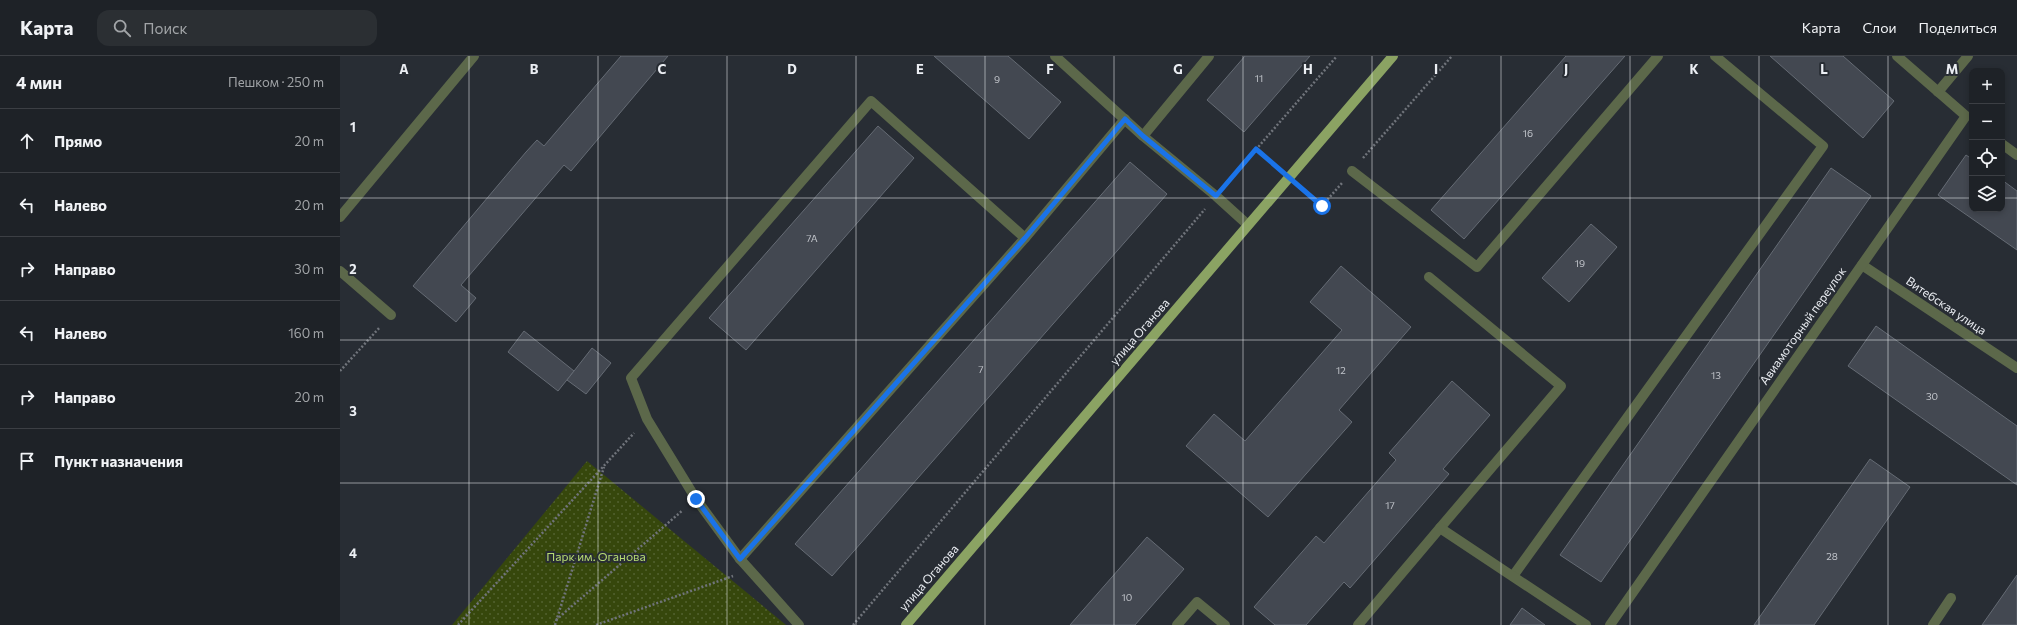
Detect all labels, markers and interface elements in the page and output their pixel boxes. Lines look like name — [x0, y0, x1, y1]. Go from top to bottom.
search box — [97, 10, 377, 46]
text: Карта — [20, 16, 73, 39]
icon: search — [111, 17, 133, 39]
text: Поиск — [143, 19, 188, 37]
text: Карта — [1802, 19, 1840, 36]
text: Слои — [1862, 19, 1897, 36]
text: Поделиться — [1919, 19, 1997, 36]
text: A — [399, 61, 409, 77]
text: B — [530, 61, 539, 77]
text: C — [658, 61, 667, 77]
text: D — [787, 61, 797, 77]
text: E — [916, 61, 924, 77]
text: F — [1046, 61, 1054, 77]
text: G — [1173, 61, 1183, 77]
text: H — [1303, 61, 1313, 77]
text: I — [1434, 61, 1438, 77]
text: J — [1564, 61, 1568, 77]
text: K — [1689, 61, 1699, 77]
text: L — [1820, 61, 1828, 77]
text: M — [1946, 61, 1958, 77]
map controls — [1969, 68, 2005, 212]
button: + — [1969, 68, 2005, 104]
text: 4 мин — [16, 72, 62, 93]
house number: 11 — [1255, 72, 1263, 84]
house number: 9 — [994, 73, 1000, 85]
text: Пешком · 250 m — [228, 74, 324, 90]
button: − — [1969, 104, 2005, 140]
text: 1 — [350, 119, 356, 135]
house number: 16 — [1523, 127, 1533, 139]
icon: ahead — [16, 130, 38, 152]
text: Прямо — [54, 132, 102, 150]
text: 20 m — [295, 133, 324, 149]
button: locate — [1969, 140, 2005, 176]
button: layers — [1969, 176, 2005, 212]
icon: left — [16, 194, 38, 216]
text: Налево — [54, 196, 107, 214]
text: 20 m — [295, 197, 324, 213]
route start — [1313, 197, 1331, 215]
house number: 7А — [806, 232, 818, 244]
house number: 19 — [1575, 257, 1585, 269]
icon: right — [16, 258, 38, 280]
text: Направо — [54, 260, 116, 278]
text: 30 m — [294, 261, 324, 277]
text: 2 — [349, 261, 357, 277]
street label: Авиамоторный переулок — [1756, 263, 1849, 387]
street label: Витебская улица — [1904, 273, 1989, 337]
street label: улица Оганова — [1107, 295, 1172, 367]
icon: left — [16, 322, 38, 344]
text: Налево — [54, 324, 107, 342]
text: 160 m — [288, 325, 324, 341]
house number: 7 — [978, 363, 984, 375]
house number: 12 — [1336, 364, 1346, 376]
house number: 13 — [1711, 369, 1721, 381]
icon: right — [16, 386, 38, 408]
text: Направо — [54, 388, 116, 406]
text: 20 m — [295, 389, 324, 405]
house number: 30 — [1926, 390, 1938, 402]
text: 3 — [349, 403, 357, 419]
icon: arrive — [16, 450, 38, 472]
text: Пункт назначения — [54, 452, 183, 470]
route end — [687, 490, 705, 508]
house number: 17 — [1385, 499, 1395, 511]
street label: улица Оганова — [896, 541, 961, 613]
text: 4 — [349, 545, 357, 561]
park label: Парк им. Оганова — [546, 549, 646, 563]
house number: 28 — [1826, 550, 1838, 562]
house number: 10 — [1122, 591, 1132, 603]

